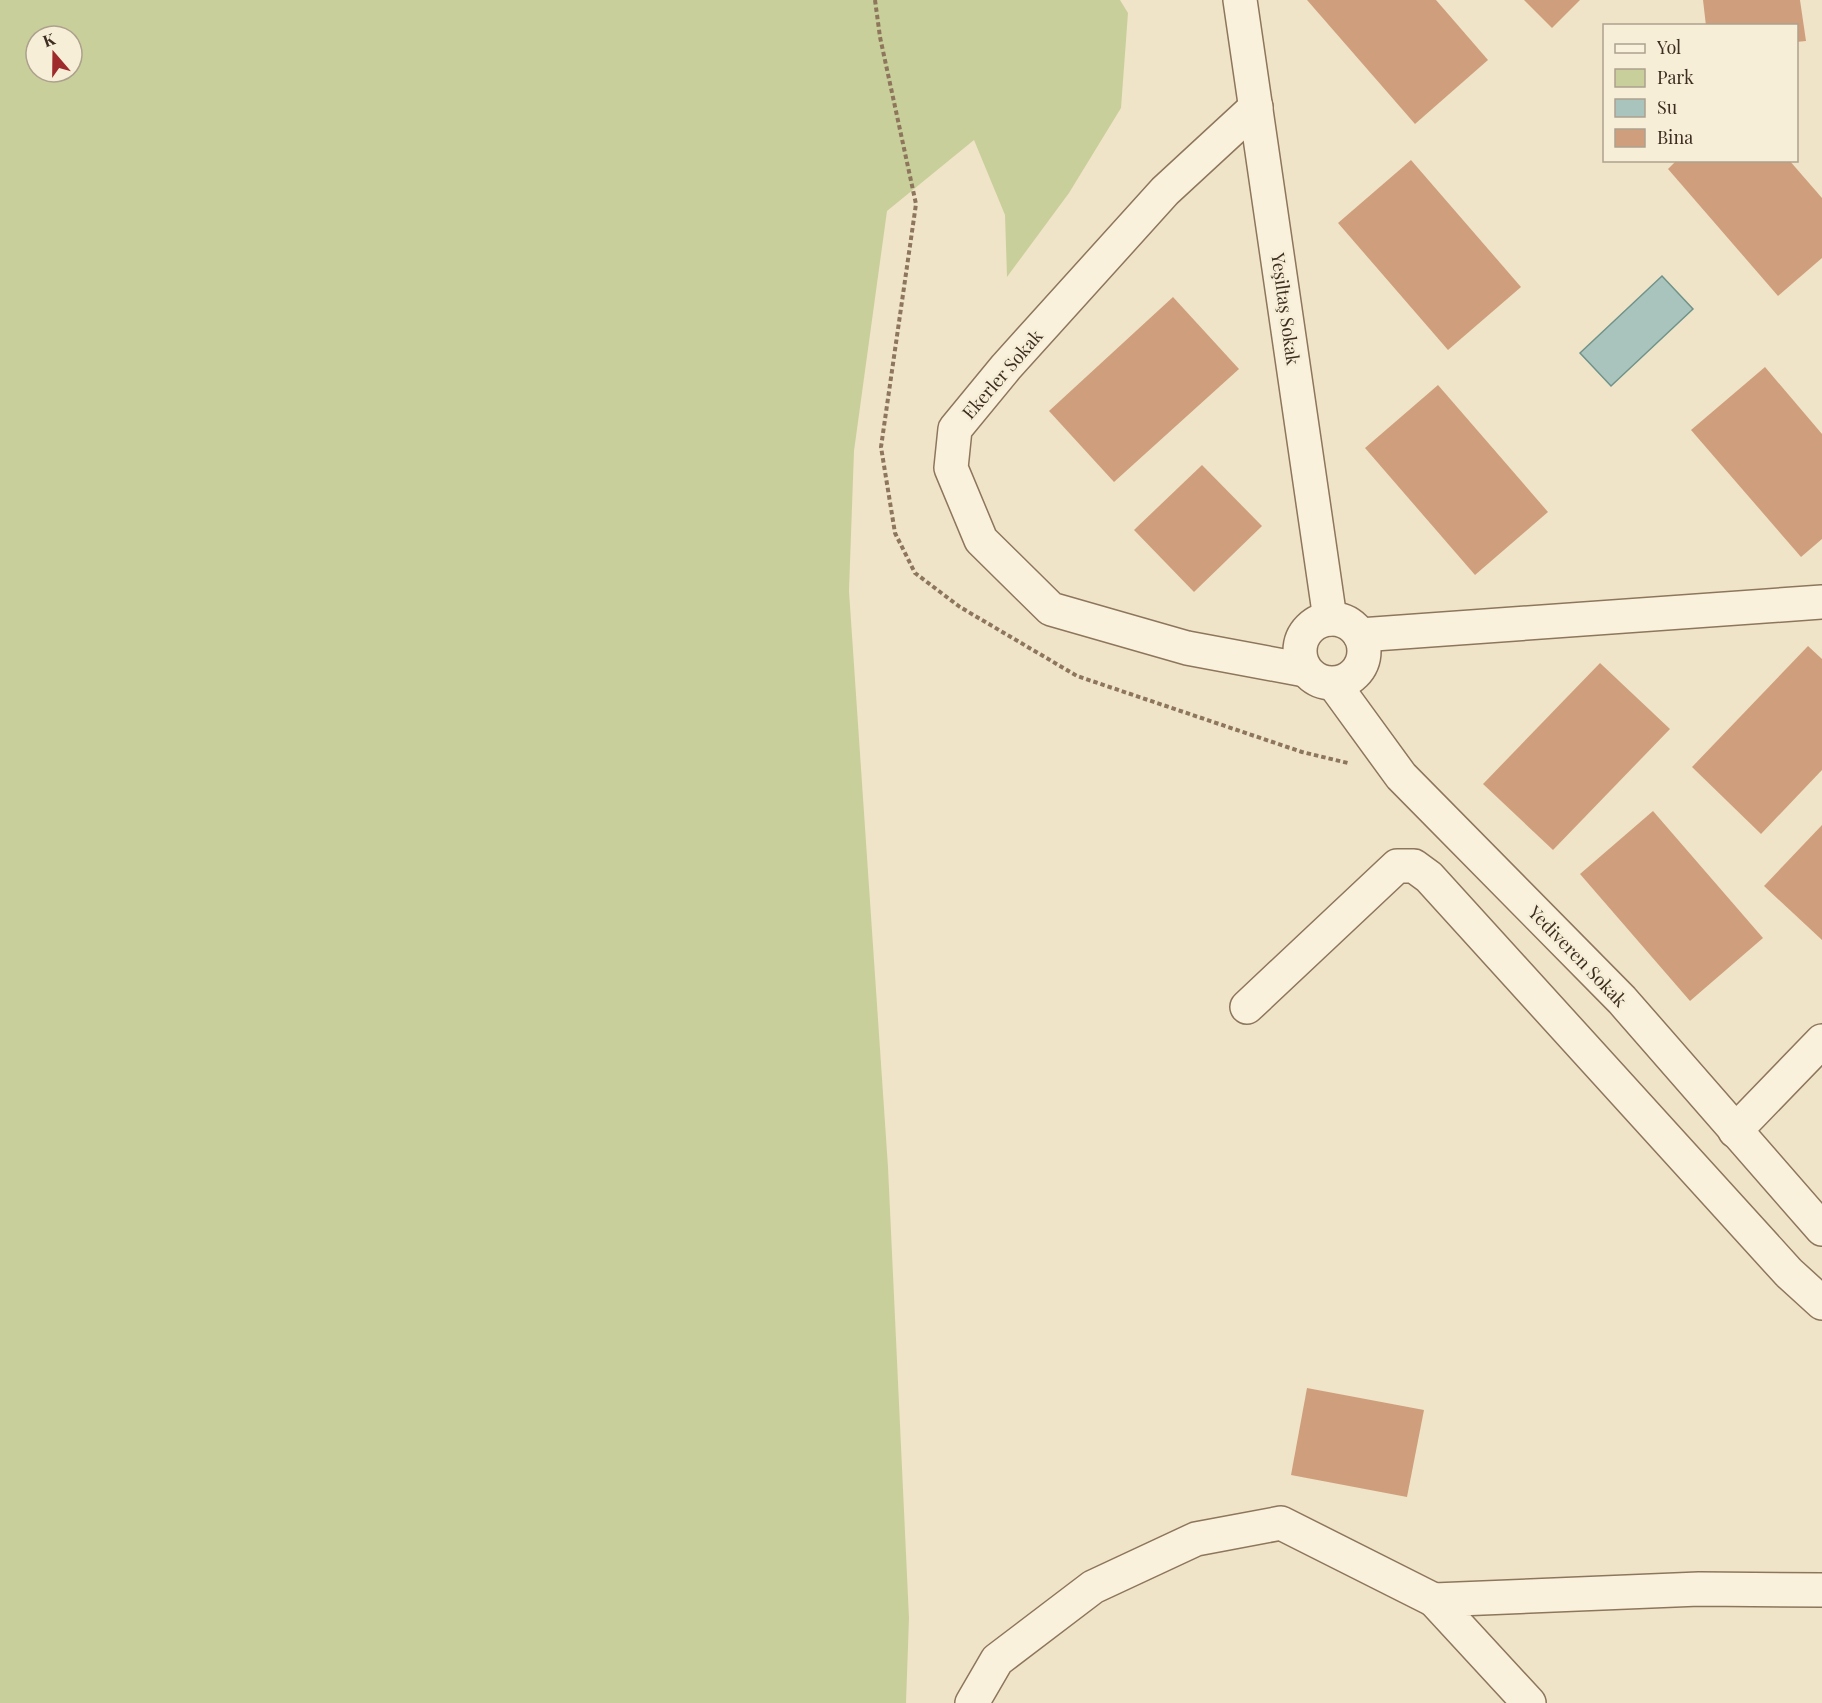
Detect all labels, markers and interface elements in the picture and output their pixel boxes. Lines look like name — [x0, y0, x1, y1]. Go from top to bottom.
north arrow — [24, 24, 84, 84]
legend — [1603, 24, 1798, 162]
text: K — [40, 27, 58, 51]
text: Yol — [1656, 35, 1681, 59]
text: Park — [1657, 65, 1694, 89]
text: Su — [1657, 95, 1678, 119]
text: Bina — [1657, 125, 1693, 149]
street label: Yeşiltaş Sokak — [1266, 250, 1306, 367]
street label: Ekerler Sokak — [956, 324, 1048, 424]
street label: Yediveren Sokak — [1523, 899, 1633, 1012]

